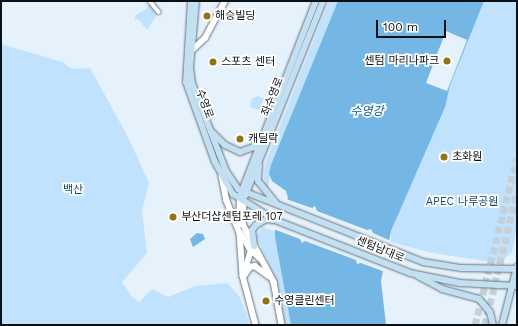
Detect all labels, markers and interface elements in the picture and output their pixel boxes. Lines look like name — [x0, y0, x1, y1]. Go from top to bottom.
place label: 해승빌딩 — [215, 9, 255, 23]
marker: 해승빌딩 — [202, 11, 212, 21]
scale bar — [378, 12, 448, 38]
text: 100 m — [383, 20, 418, 34]
place label: 센텀 마리나파크 — [364, 54, 439, 68]
place label: 스포츠 센터 — [221, 55, 275, 69]
marker: 센텀 마리나파크 — [442, 56, 452, 66]
marker: 스포츠 센터 — [208, 57, 218, 67]
street label: 좌수영로 — [259, 76, 287, 118]
street label: 수영로 — [193, 87, 215, 121]
water label: 수영강 — [350, 105, 384, 119]
place label: 캐딜락 — [248, 132, 278, 146]
marker: 캐딜락 — [235, 134, 245, 144]
place label: 초화원 — [452, 150, 482, 164]
marker: 초화원 — [439, 152, 449, 162]
park label: 백산 — [63, 183, 83, 197]
park label: APEC 나루공원 — [426, 195, 498, 209]
place label: 부산더샵센텀포레 107 — [181, 210, 283, 224]
marker: 부산더샵센텀포레 107 — [168, 212, 178, 222]
street label: 센텀남대로 — [354, 234, 406, 266]
place label: 수영클린센터 — [274, 294, 335, 308]
marker: 수영클린센터 — [261, 296, 271, 306]

